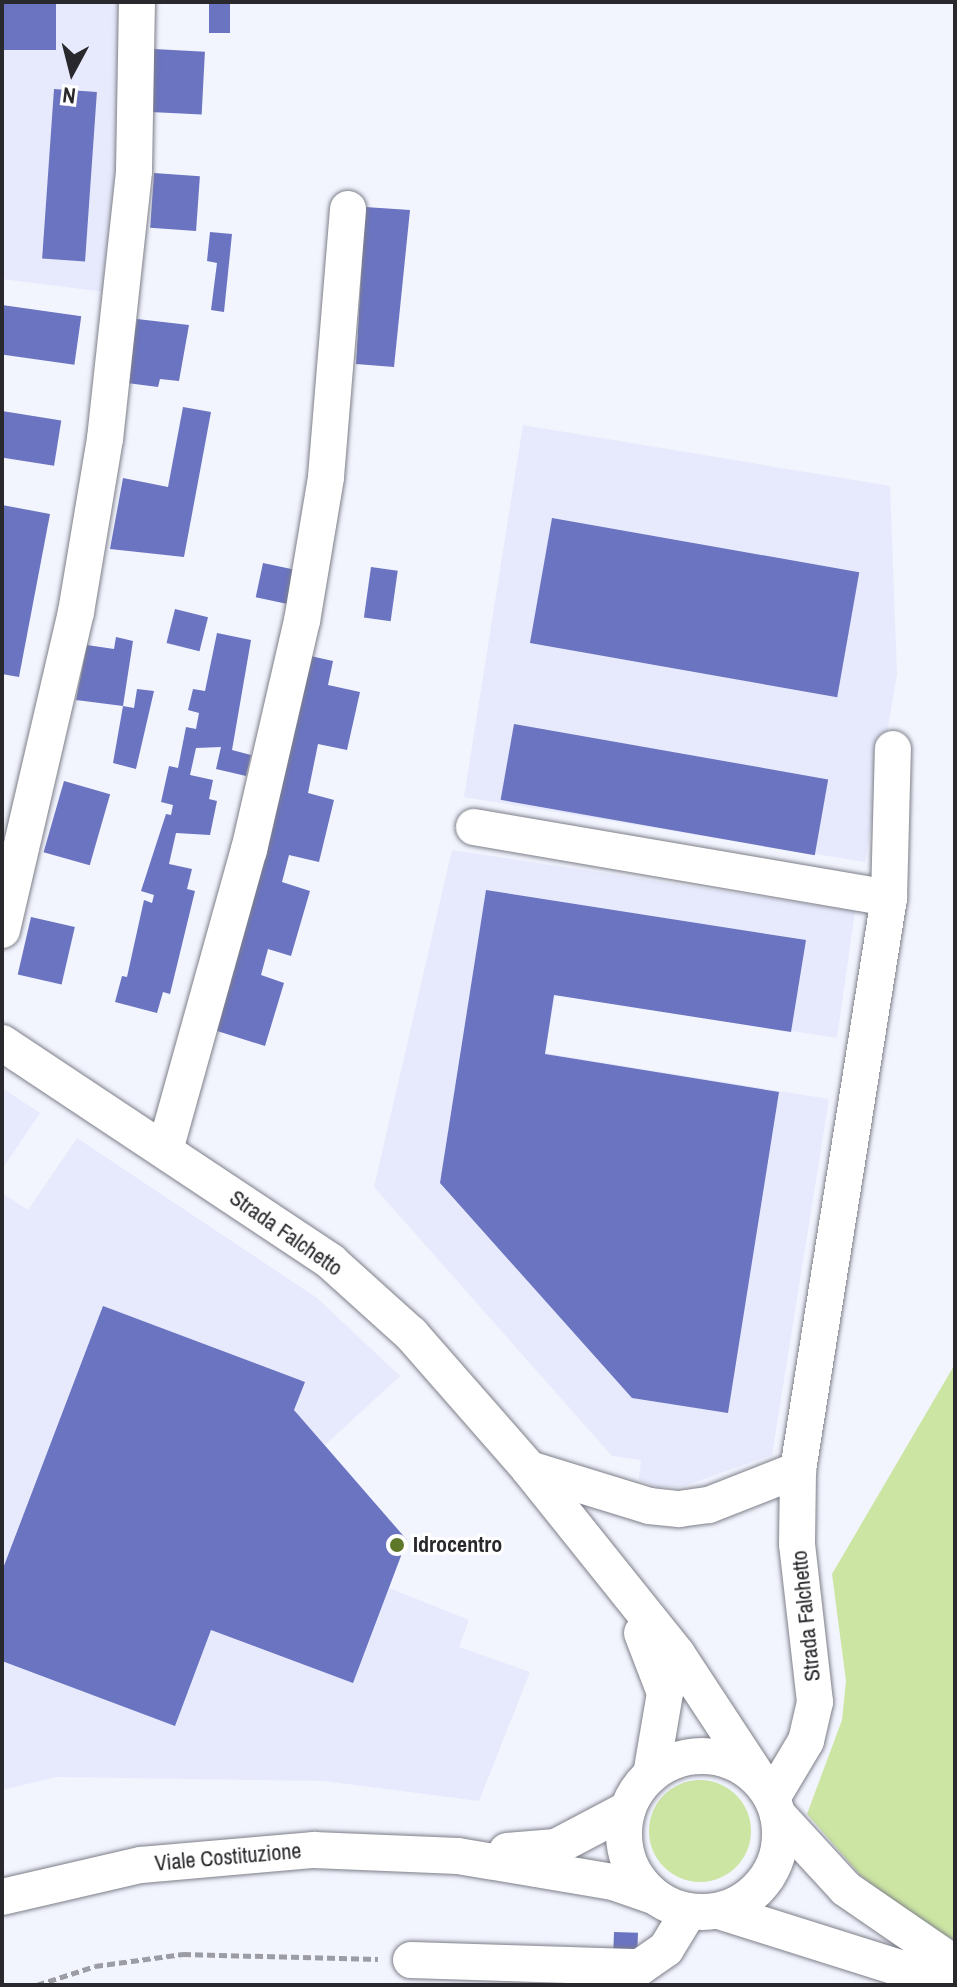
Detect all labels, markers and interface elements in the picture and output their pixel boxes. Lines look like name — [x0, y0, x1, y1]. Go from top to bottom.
north arrow — [32, 32, 112, 112]
text: N — [61, 80, 77, 112]
street label: Strada Falchetto — [225, 1184, 347, 1282]
place label: Idrocentro — [413, 1532, 502, 1558]
marker: Idrocentro — [388, 1536, 406, 1554]
street label: Strada Falchetto — [786, 1549, 826, 1683]
street label: Viale Costituzione — [154, 1837, 302, 1877]

